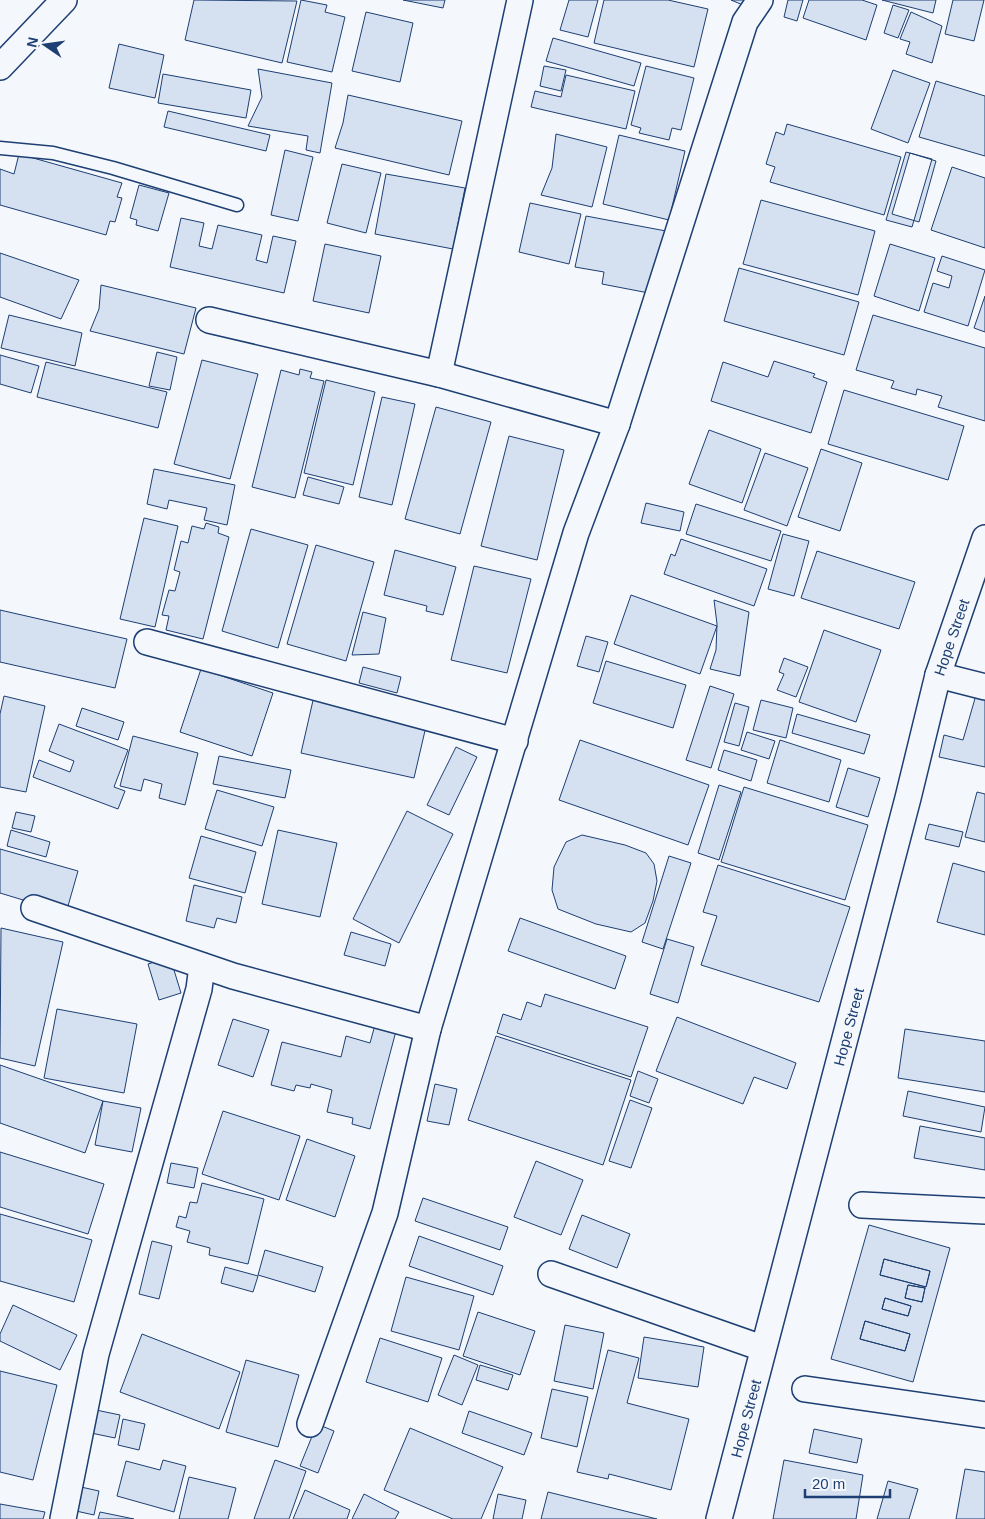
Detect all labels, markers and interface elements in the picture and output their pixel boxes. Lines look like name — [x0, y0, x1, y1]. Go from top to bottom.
north arrow — [20, 20, 70, 70]
text: N — [23, 35, 41, 49]
street label: Hope Street — [930, 596, 972, 678]
street label: Hope Street — [830, 985, 867, 1068]
street label: Hope Street — [727, 1377, 764, 1459]
scale bar — [805, 1466, 890, 1498]
text: 20 m — [812, 1475, 845, 1492]

